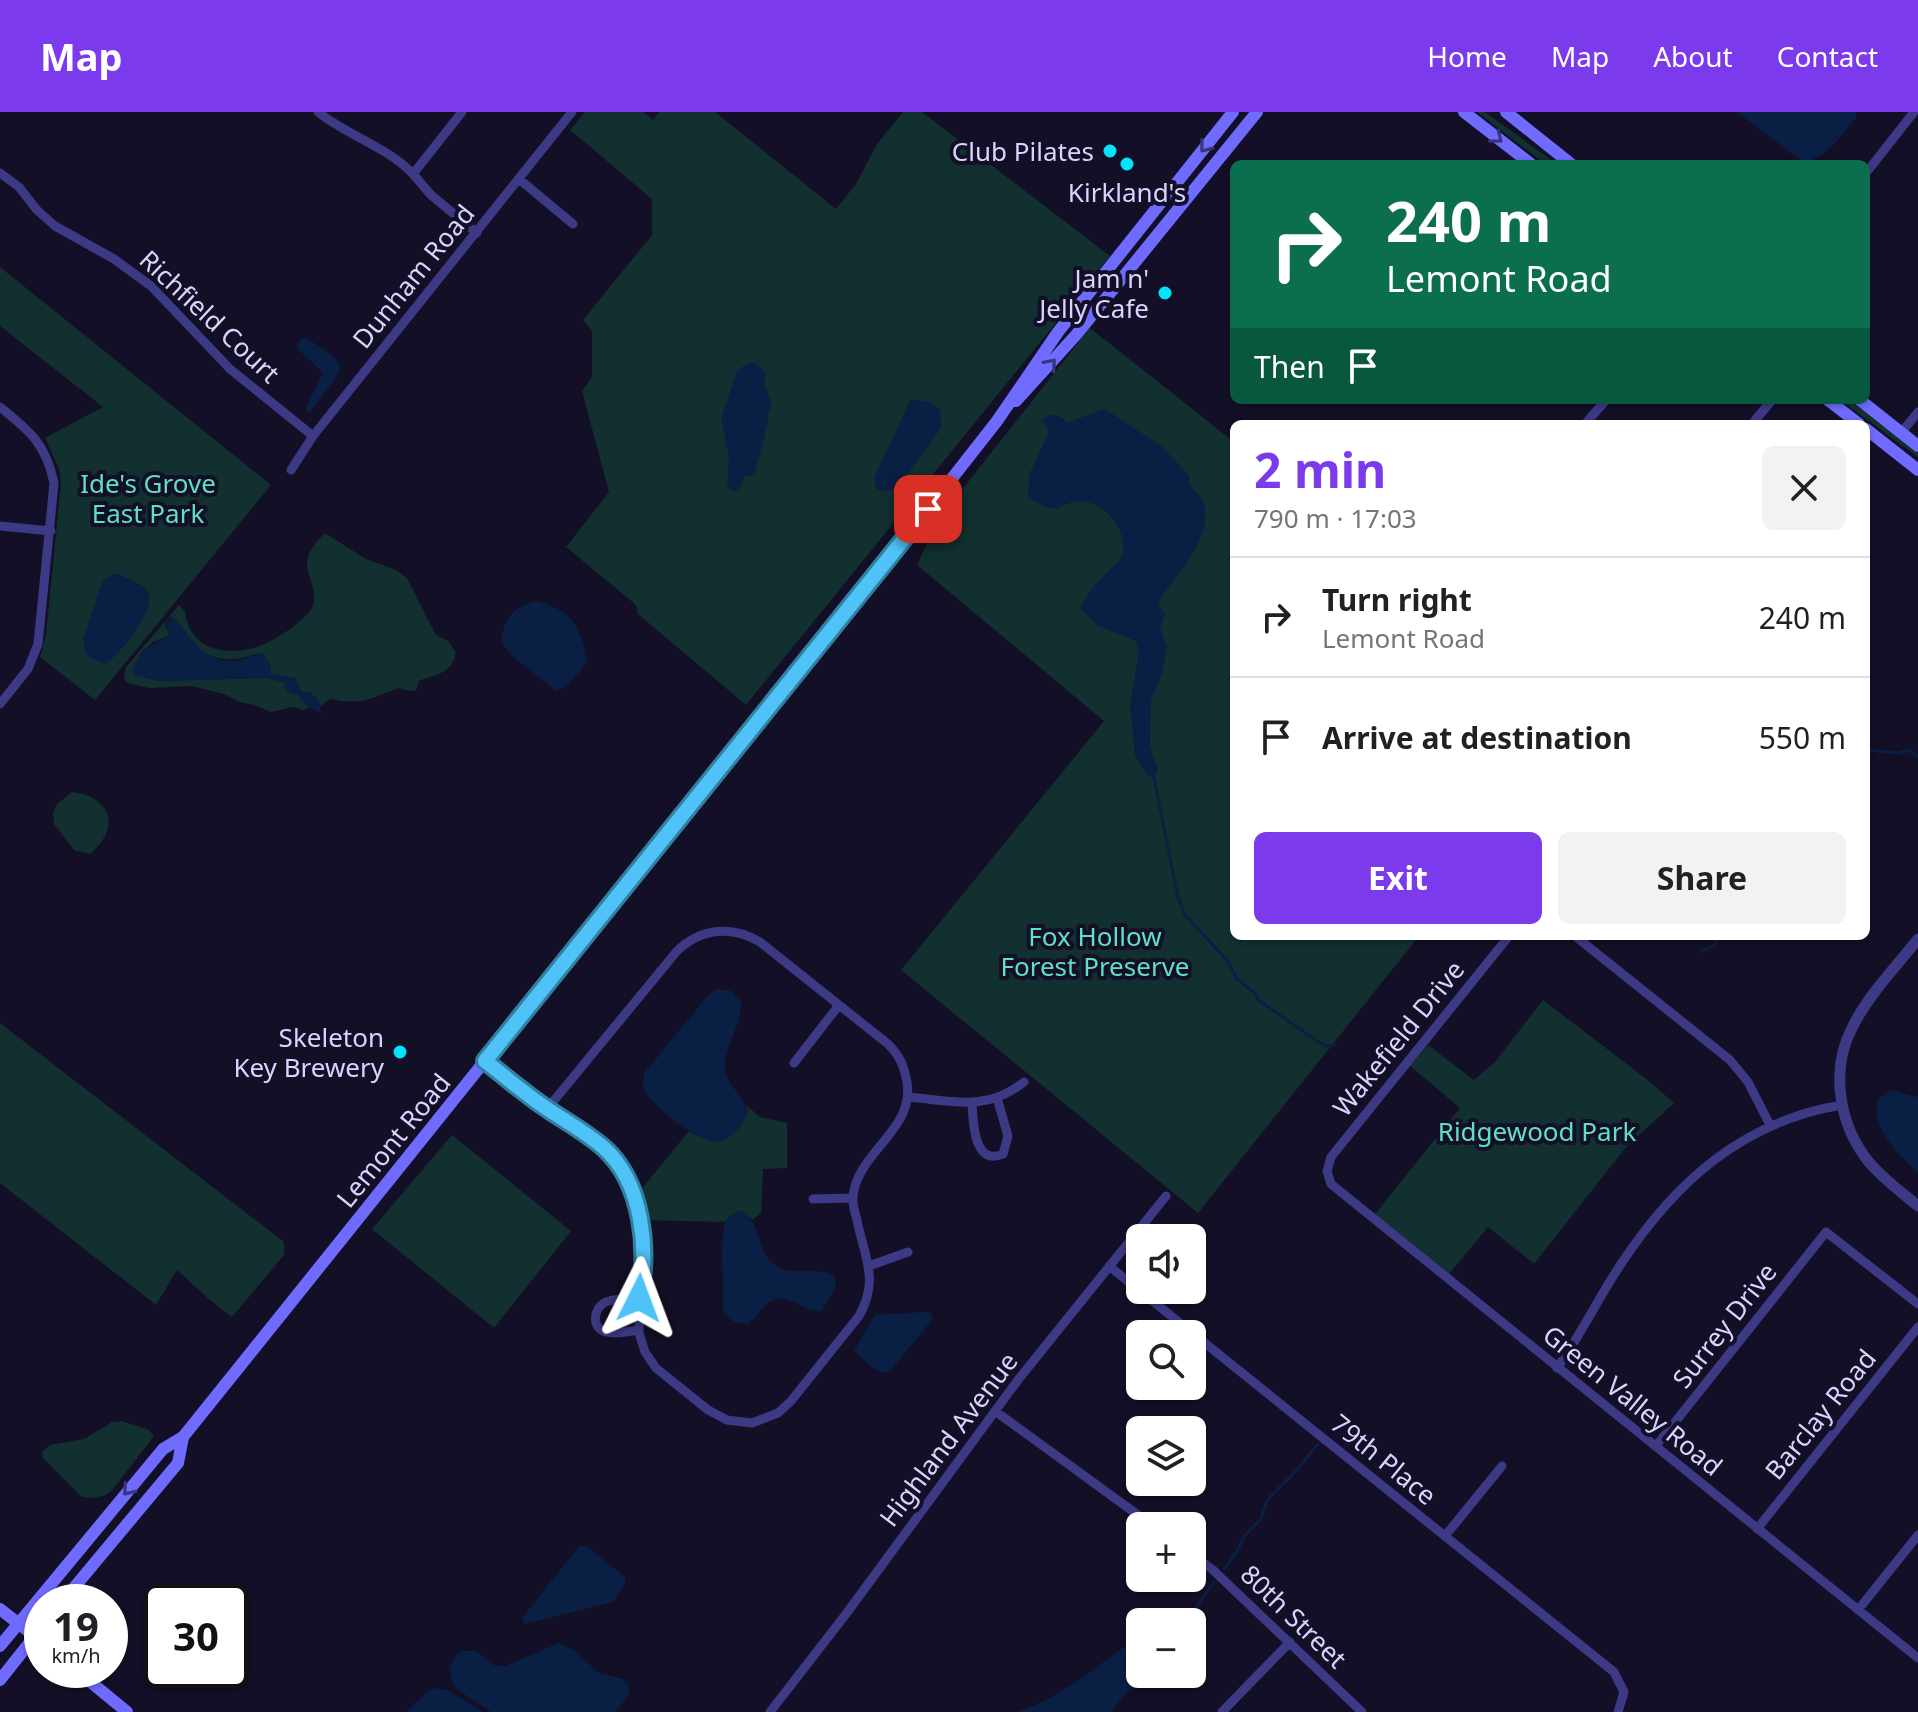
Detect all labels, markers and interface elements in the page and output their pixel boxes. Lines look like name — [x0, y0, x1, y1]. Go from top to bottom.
text: Map — [40, 30, 123, 82]
text: Home — [1427, 37, 1507, 75]
text: Map — [1551, 37, 1609, 75]
text: About — [1653, 37, 1733, 75]
text: Contact — [1777, 37, 1878, 75]
one-way arrow — [1488, 128, 1503, 143]
place label: Club Pilates — [952, 133, 1094, 169]
one-way arrow — [1201, 138, 1215, 153]
marker: Club Pilates — [1101, 142, 1119, 160]
marker: Kirkland's — [1118, 155, 1136, 173]
place label: Kirkland's — [1068, 174, 1186, 210]
text: 240 m — [1386, 182, 1551, 258]
icon: right — [1254, 192, 1358, 296]
street label: Dunham Road — [344, 197, 482, 355]
street label: Richfield Court — [132, 242, 288, 390]
text: Lemont Road — [1386, 254, 1612, 303]
place label: Jam n' Jelly Cafe — [1036, 260, 1149, 326]
marker: Jam n' Jelly Cafe — [1156, 284, 1174, 302]
icon: arrive — [1341, 344, 1385, 388]
text: Then — [1254, 346, 1325, 387]
one-way arrow — [1041, 359, 1056, 373]
text: 2 min — [1254, 437, 1386, 502]
button: close — [1762, 446, 1846, 530]
park label: Ide's Grove East Park — [80, 465, 216, 531]
pin — [894, 475, 962, 543]
icon: arrive — [906, 487, 950, 531]
text: 790 m · 17:03 — [1254, 500, 1417, 536]
text: Turn right — [1322, 579, 1472, 620]
icon: right — [1254, 595, 1298, 639]
text: 240 m — [1759, 597, 1846, 638]
text: Lemont Road — [1322, 620, 1485, 656]
icon: arrive — [1254, 715, 1298, 759]
text: Arrive at destination — [1322, 717, 1632, 758]
text: 550 m — [1759, 717, 1846, 758]
button: Exit — [1254, 832, 1542, 924]
button: Share — [1558, 832, 1846, 924]
park label: Fox Hollow Forest Preserve — [1000, 918, 1190, 984]
street label: Wakefield Drive — [1324, 953, 1472, 1123]
place label: Skeleton Key Brewery — [233, 1019, 385, 1085]
marker: Skeleton Key Brewery — [391, 1043, 409, 1061]
street label: Lemont Road — [328, 1065, 458, 1215]
park label: Ridgewood Park — [1438, 1113, 1636, 1149]
map controls — [1126, 1224, 1206, 1688]
button: sound — [1126, 1224, 1206, 1304]
street label: Surrey Drive — [1664, 1255, 1784, 1395]
position arrow — [597, 1256, 681, 1340]
street label: Green Valley Road — [1536, 1316, 1730, 1484]
button: search — [1126, 1320, 1206, 1400]
street label: Barclay Road — [1756, 1341, 1884, 1487]
street label: Highland Avenue — [871, 1345, 1025, 1533]
street label: 79th Place — [1324, 1405, 1444, 1513]
button: layers — [1126, 1416, 1206, 1496]
one-way arrow — [123, 1481, 138, 1495]
button: + — [1126, 1512, 1206, 1592]
street label: 80th Street — [1233, 1556, 1355, 1676]
speed limit sign: 30 — [144, 1584, 248, 1688]
text: 19 — [53, 1598, 99, 1653]
button: − — [1126, 1608, 1206, 1688]
text: km/h — [51, 1642, 101, 1669]

